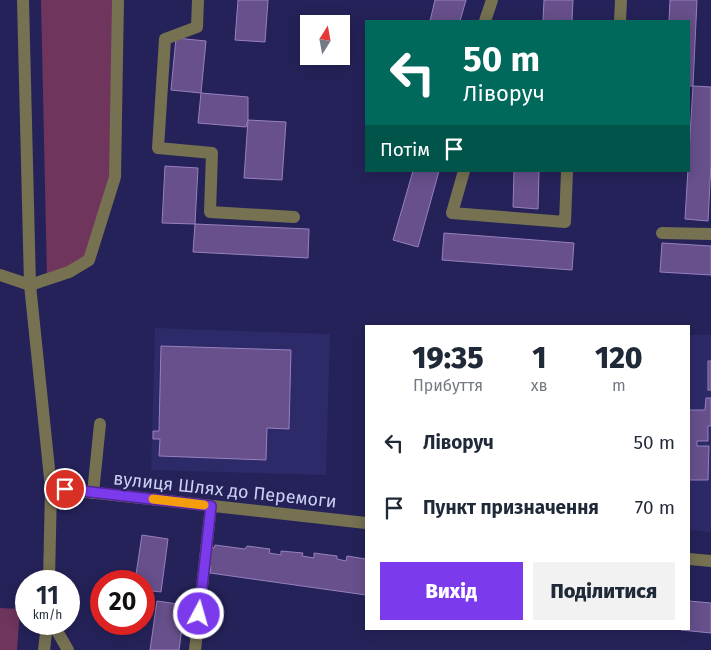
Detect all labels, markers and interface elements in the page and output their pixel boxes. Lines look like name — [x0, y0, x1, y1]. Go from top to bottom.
north arrow — [300, 15, 350, 65]
map controls — [300, 15, 350, 65]
text: 50 m — [463, 38, 540, 80]
icon: left — [380, 40, 445, 105]
text: Ліворуч — [463, 80, 545, 107]
icon: arrive — [440, 135, 468, 163]
text: Потім — [380, 138, 430, 161]
text: 19:35 — [412, 340, 484, 376]
text: 1 — [532, 340, 546, 376]
text: 120 — [595, 340, 643, 376]
text: Прибуття — [413, 376, 483, 395]
text: хв — [531, 376, 548, 395]
text: m — [612, 376, 626, 395]
icon: left — [380, 429, 408, 457]
text: Ліворуч — [423, 431, 494, 454]
text: 50 m — [634, 431, 675, 454]
street label: вулиця Шлях до Перемоги — [112, 467, 338, 513]
pin — [44, 468, 86, 510]
icon: arrive — [51, 475, 79, 503]
icon: arrive — [380, 494, 408, 522]
text: Пункт призначення — [423, 496, 599, 519]
text: 70 m — [635, 496, 675, 519]
button: Вихід — [380, 562, 523, 620]
button: Поділитися — [533, 562, 675, 620]
speed limit sign: 20 — [90, 570, 155, 635]
text: 11 — [36, 581, 59, 611]
position arrow — [172, 587, 224, 639]
text: km/h — [33, 608, 62, 622]

